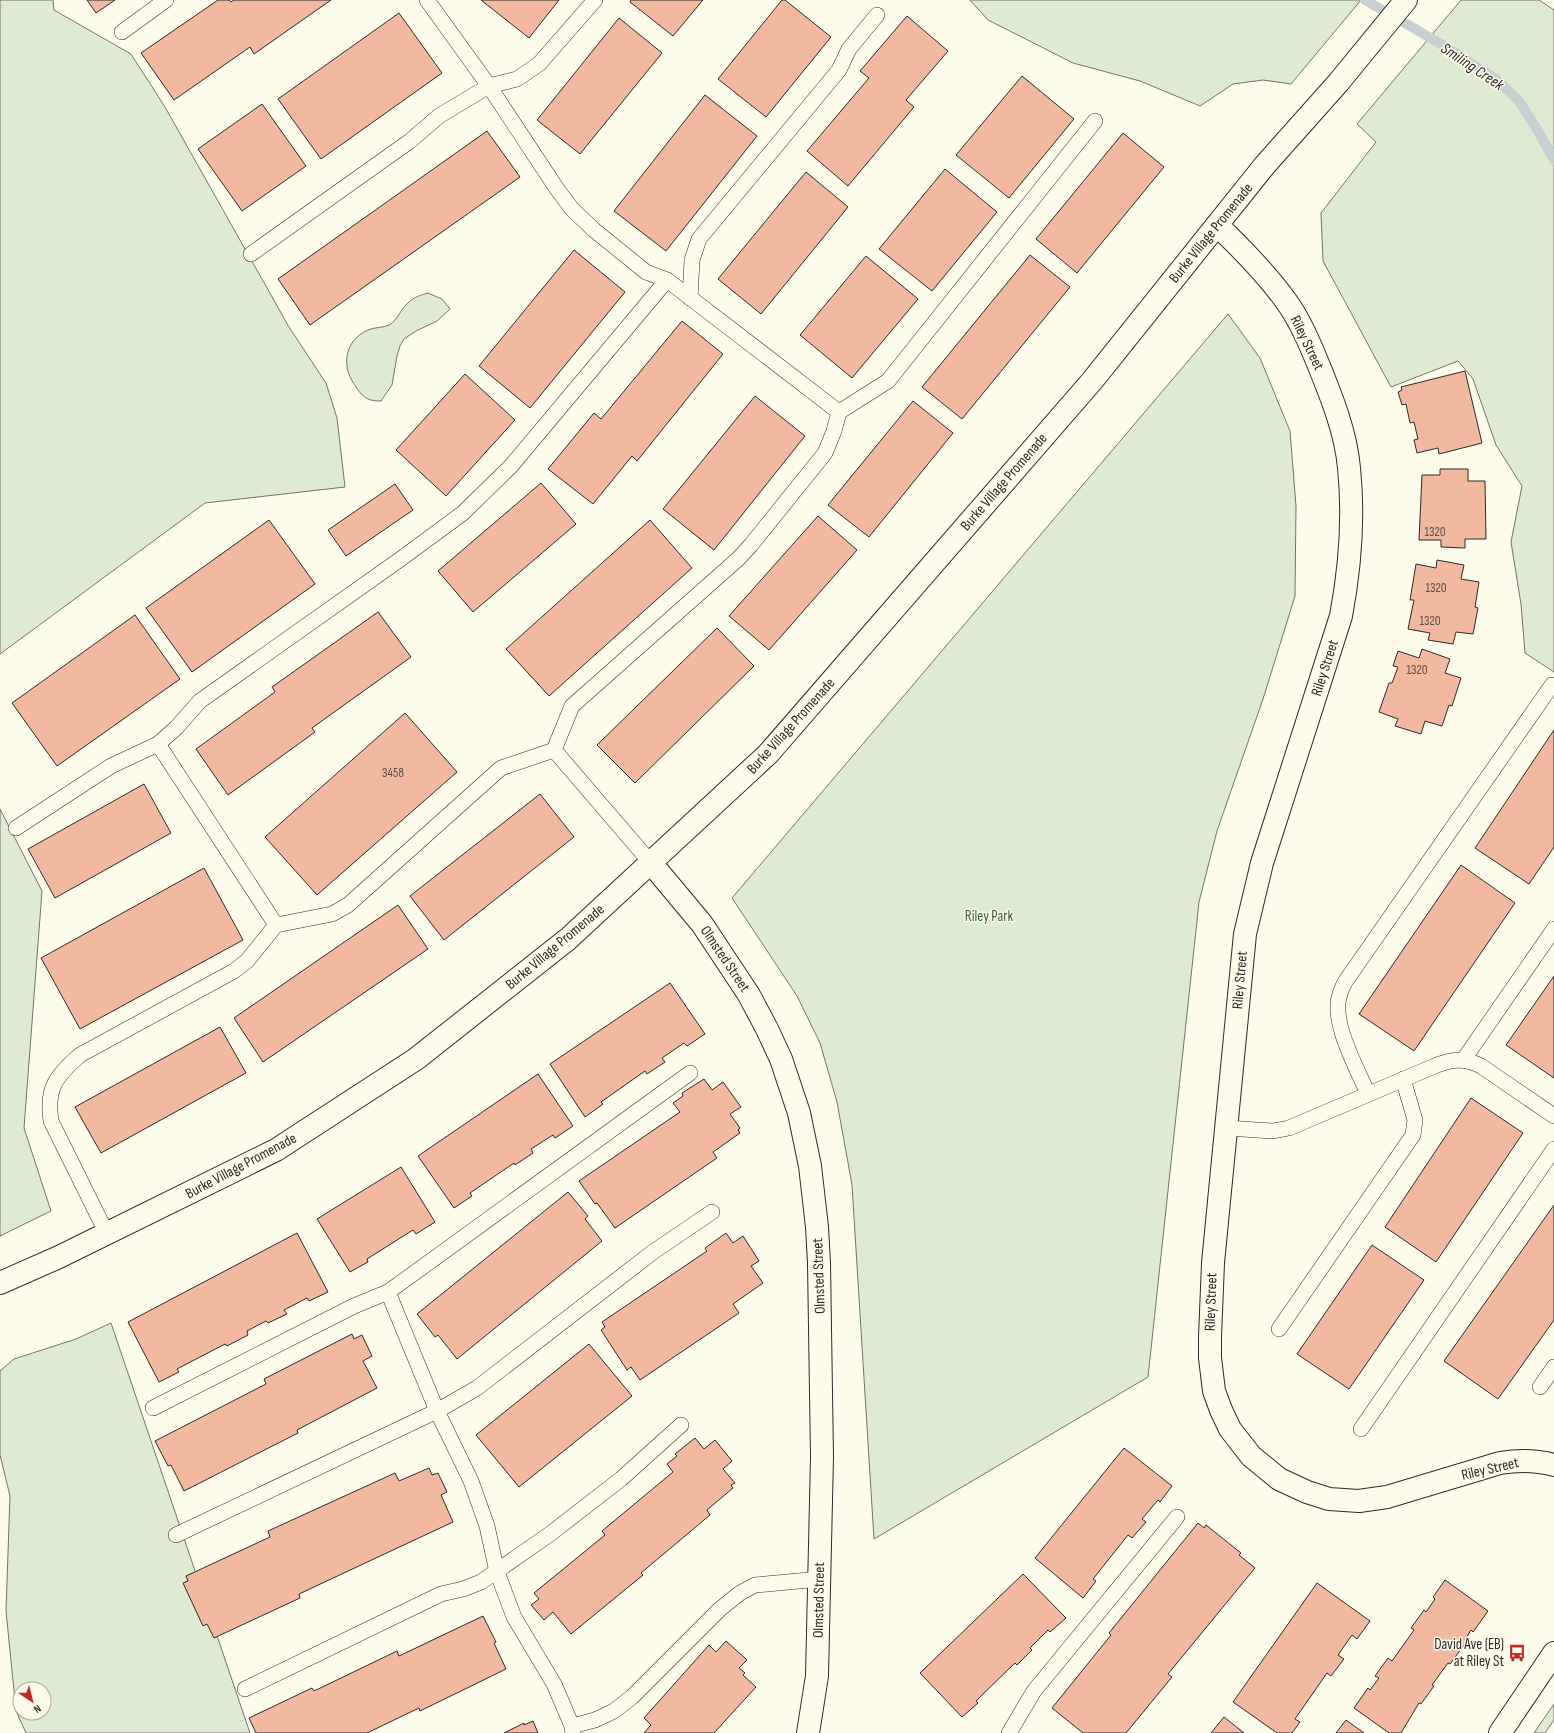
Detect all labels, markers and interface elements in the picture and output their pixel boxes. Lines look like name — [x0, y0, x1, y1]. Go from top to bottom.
water label: Smiling Creek — [1437, 39, 1508, 96]
street label: Burke Village Promenade — [1165, 179, 1257, 287]
street label: Riley Street — [1286, 313, 1328, 374]
street label: Burke Village Promenade — [956, 429, 1052, 535]
house number: 1320 — [1424, 524, 1446, 540]
house number: 1320 — [1425, 580, 1447, 596]
house number: 1320 — [1419, 613, 1441, 629]
street label: Riley Street — [1307, 637, 1343, 699]
house number: 1320 — [1406, 662, 1428, 678]
street label: Burke Village Promenade — [743, 674, 839, 778]
house number: 3458 — [382, 765, 404, 781]
street label: Burke Village Promenade — [502, 900, 608, 994]
park label: Riley Park — [965, 907, 1014, 926]
street label: Olmsted Street — [696, 922, 754, 996]
street label: Riley Street — [1228, 950, 1252, 1010]
street label: Burke Village Promenade — [182, 1129, 300, 1203]
street label: Olmsted Street — [808, 1237, 830, 1314]
street label: Riley Street — [1200, 1272, 1222, 1331]
street label: Riley Street — [1459, 1453, 1521, 1485]
street label: Olmsted Street — [809, 1561, 829, 1638]
place label: David Ave (EB) at Riley St — [1434, 1635, 1504, 1671]
bus stop icon: David Ave (EB) at Riley St — [1507, 1643, 1527, 1663]
north arrow — [12, 1681, 52, 1721]
text: N — [31, 1702, 44, 1716]

